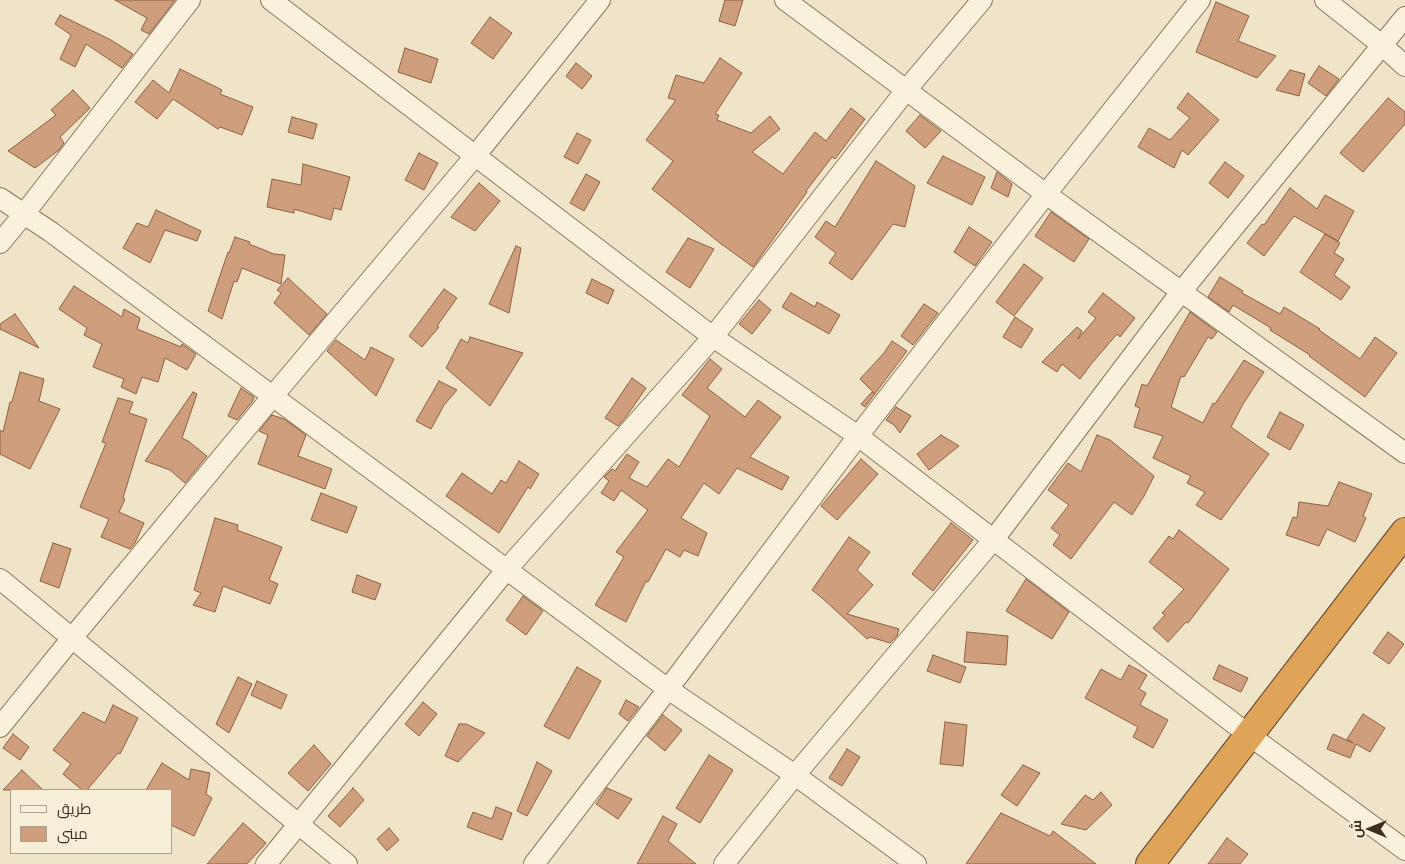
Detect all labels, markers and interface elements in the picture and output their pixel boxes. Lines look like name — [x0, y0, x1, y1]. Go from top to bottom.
legend — [10, 789, 172, 854]
text: طريق — [57, 796, 91, 819]
north arrow — [1345, 804, 1395, 854]
text: ش — [1345, 820, 1365, 838]
text: مبنى — [57, 821, 88, 844]

